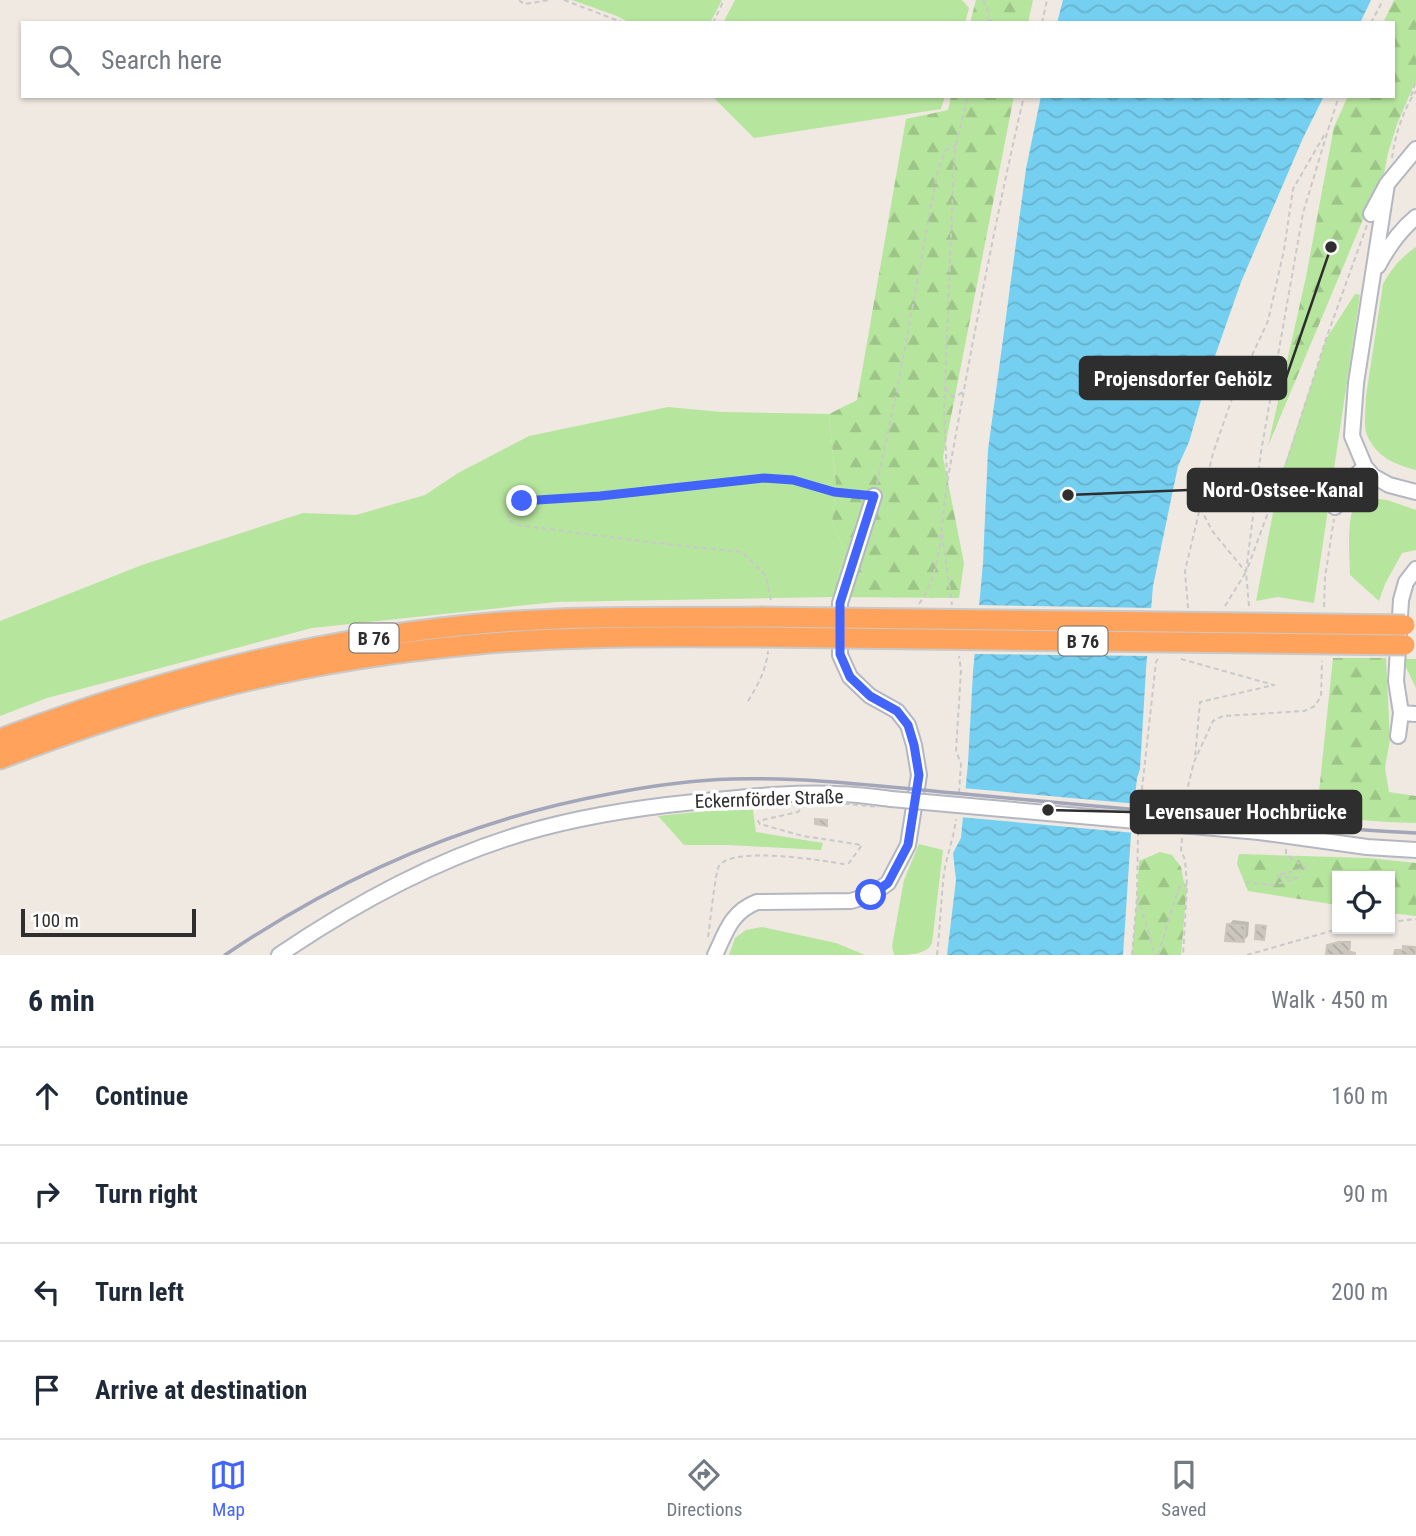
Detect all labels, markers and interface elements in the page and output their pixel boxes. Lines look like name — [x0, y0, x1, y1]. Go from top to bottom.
search box — [21, 21, 1395, 98]
icon: search — [45, 41, 83, 79]
text: Search here — [101, 45, 222, 75]
callout: Projensdorfer Gehölz — [1080, 357, 1286, 399]
text: Projensdorfer Gehölz — [1094, 367, 1272, 391]
callout: Nord-Ostsee-Kanal — [1188, 469, 1377, 511]
text: Nord-Ostsee-Kanal — [1203, 478, 1363, 502]
route end — [506, 485, 537, 516]
road number: B 76 — [350, 624, 398, 652]
road number: B 76 — [1058, 626, 1108, 656]
street label: Eckernförder Straße — [694, 785, 844, 813]
callout: Levensauer Hochbrücke — [1131, 791, 1361, 833]
text: Levensauer Hochbrücke — [1145, 800, 1347, 824]
map controls — [1332, 871, 1395, 934]
button: locate — [1332, 871, 1395, 934]
route start — [855, 879, 886, 910]
scale bar — [21, 906, 196, 938]
text: 100 m — [32, 909, 79, 932]
text: 6 min — [28, 983, 95, 1018]
text: Walk · 450 m — [1271, 987, 1388, 1014]
icon: ahead — [28, 1077, 66, 1115]
text: Continue — [95, 1081, 188, 1111]
text: 160 m — [1331, 1083, 1388, 1110]
icon: right — [28, 1175, 66, 1213]
text: Turn right — [95, 1179, 197, 1209]
text: 90 m — [1343, 1181, 1388, 1208]
icon: left — [28, 1273, 66, 1311]
text: Turn left — [95, 1277, 184, 1307]
text: 200 m — [1331, 1279, 1388, 1306]
icon: arrive — [28, 1371, 66, 1409]
text: Arrive at destination — [95, 1375, 307, 1405]
tab: Map — [209, 1456, 247, 1521]
tab: Directions — [666, 1456, 742, 1521]
tab: Saved — [1161, 1456, 1207, 1521]

